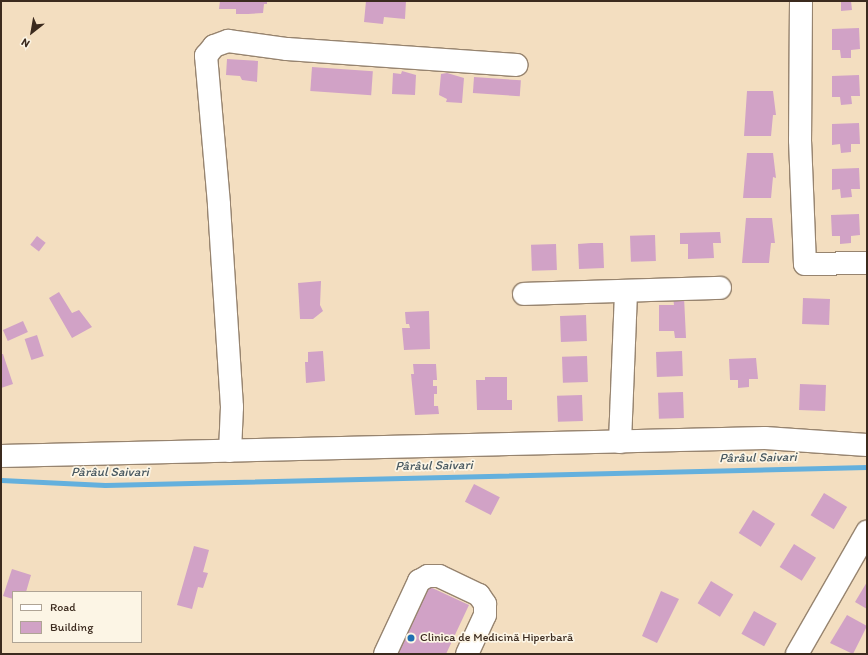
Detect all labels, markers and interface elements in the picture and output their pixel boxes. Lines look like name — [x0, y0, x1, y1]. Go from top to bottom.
north arrow — [12, 12, 52, 52]
text: N — [19, 35, 32, 50]
water label: Pârâul Saivari — [719, 450, 797, 466]
water label: Pârâul Saivari — [395, 458, 473, 474]
water label: Pârâul Saivari — [71, 464, 149, 480]
legend — [12, 591, 142, 643]
text: Road — [50, 600, 76, 614]
text: Building — [50, 620, 93, 634]
place label: Clinica de Medicină Hiperbară — [420, 631, 574, 645]
marker: Clinica de Medicină Hiperbară — [405, 632, 417, 644]

